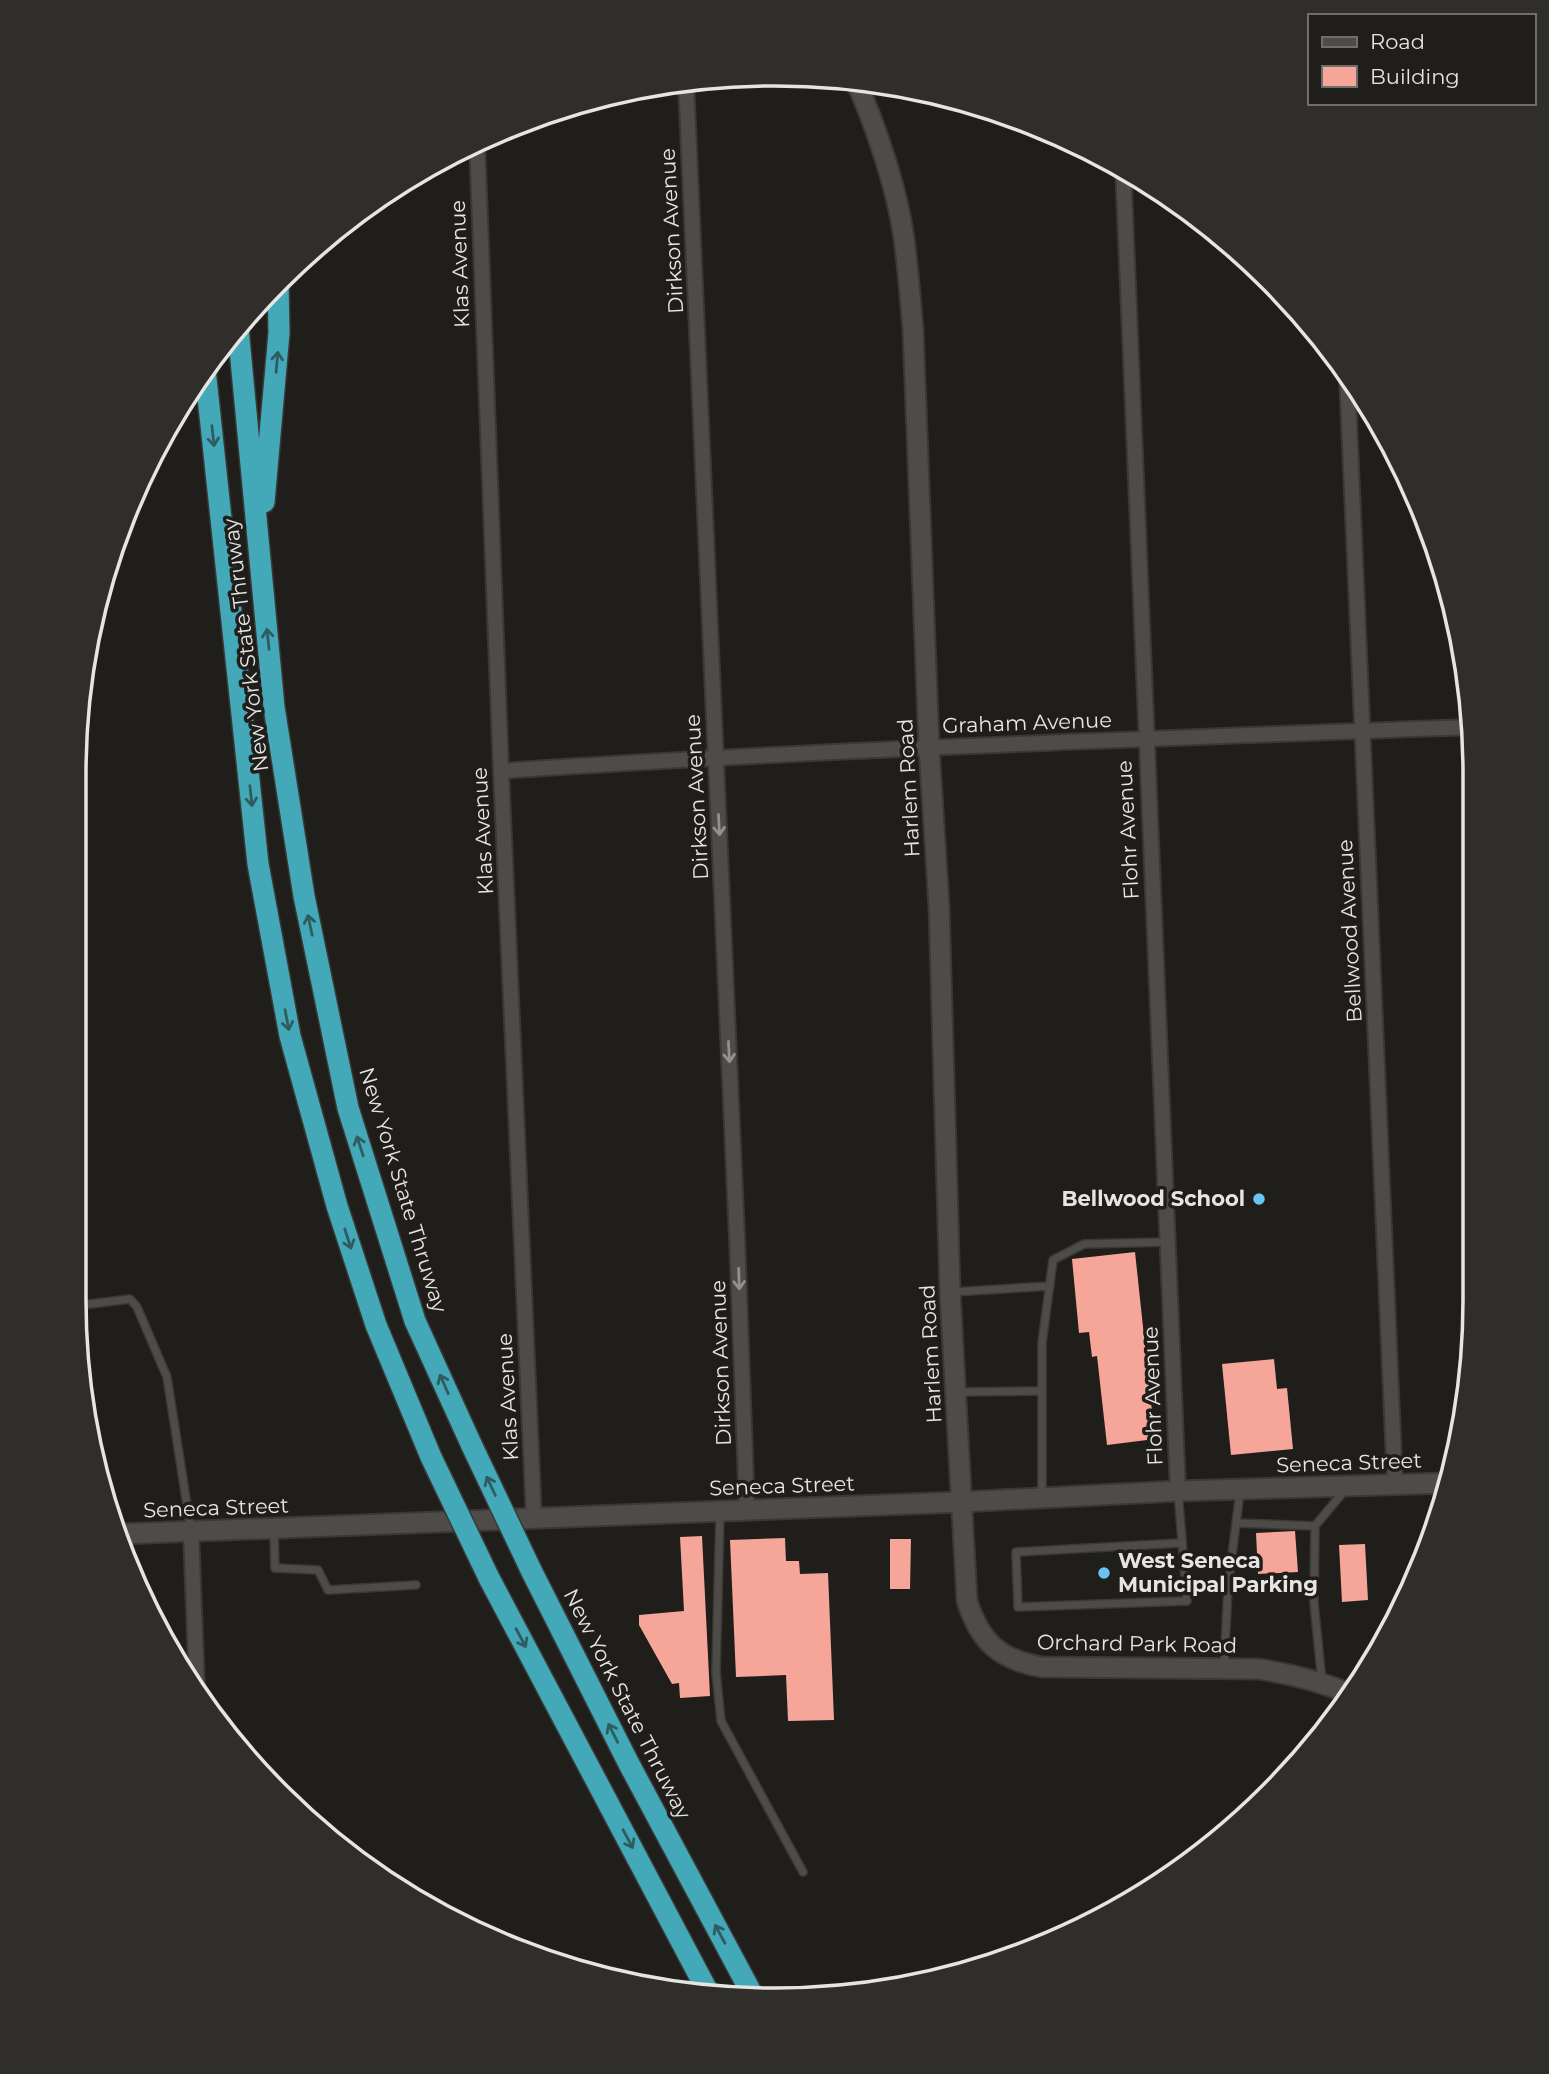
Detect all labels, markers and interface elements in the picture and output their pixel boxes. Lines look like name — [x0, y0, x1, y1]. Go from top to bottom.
legend — [1308, 14, 1535, 105]
text: Road — [1370, 29, 1425, 54]
text: Building — [1370, 64, 1460, 89]
street label: Dirkson Avenue — [655, 148, 688, 314]
street label: Klas Avenue — [445, 200, 474, 328]
one-way arrow — [270, 352, 283, 374]
one-way arrow — [207, 424, 220, 447]
street label: New York State Thruway — [217, 516, 273, 773]
one-way arrow — [261, 628, 274, 651]
street label: Graham Avenue — [942, 707, 1112, 738]
street label: Dirkson Avenue — [680, 714, 713, 880]
street label: Harlem Road — [892, 718, 925, 858]
street label: Flohr Avenue — [1111, 760, 1144, 900]
street label: Klas Avenue — [467, 766, 498, 896]
one-way arrow — [244, 784, 257, 807]
one-way arrow — [713, 813, 726, 836]
street label: Bellwood Avenue — [1332, 839, 1367, 1023]
one-way arrow — [302, 914, 316, 937]
one-way arrow — [281, 1008, 294, 1031]
one-way arrow — [723, 1040, 736, 1063]
street label: New York State Thruway — [354, 1064, 453, 1316]
one-way arrow — [353, 1136, 365, 1158]
place label: Bellwood School — [1062, 1186, 1245, 1211]
marker: Bellwood School — [1251, 1191, 1267, 1207]
one-way arrow — [343, 1228, 355, 1250]
one-way arrow — [732, 1268, 745, 1291]
street label: Dirkson Avenue — [705, 1280, 736, 1446]
street label: Harlem Road — [914, 1284, 947, 1424]
street label: Flohr Avenue — [1138, 1326, 1167, 1466]
street label: Klas Avenue — [492, 1332, 523, 1462]
one-way arrow — [437, 1374, 450, 1395]
street label: Seneca Street — [1276, 1447, 1422, 1478]
street label: Seneca Street — [709, 1470, 855, 1501]
one-way arrow — [484, 1476, 497, 1497]
street label: Seneca Street — [143, 1492, 289, 1523]
place label: West Seneca Municipal Parking — [1118, 1548, 1318, 1597]
marker: West Seneca Municipal Parking — [1096, 1565, 1112, 1581]
street label: New York State Thruway — [558, 1584, 697, 1824]
one-way arrow — [515, 1627, 529, 1648]
street label: Orchard Park Road — [1037, 1629, 1237, 1658]
one-way arrow — [606, 1723, 620, 1744]
one-way arrow — [621, 1828, 635, 1849]
one-way arrow — [713, 1924, 726, 1945]

